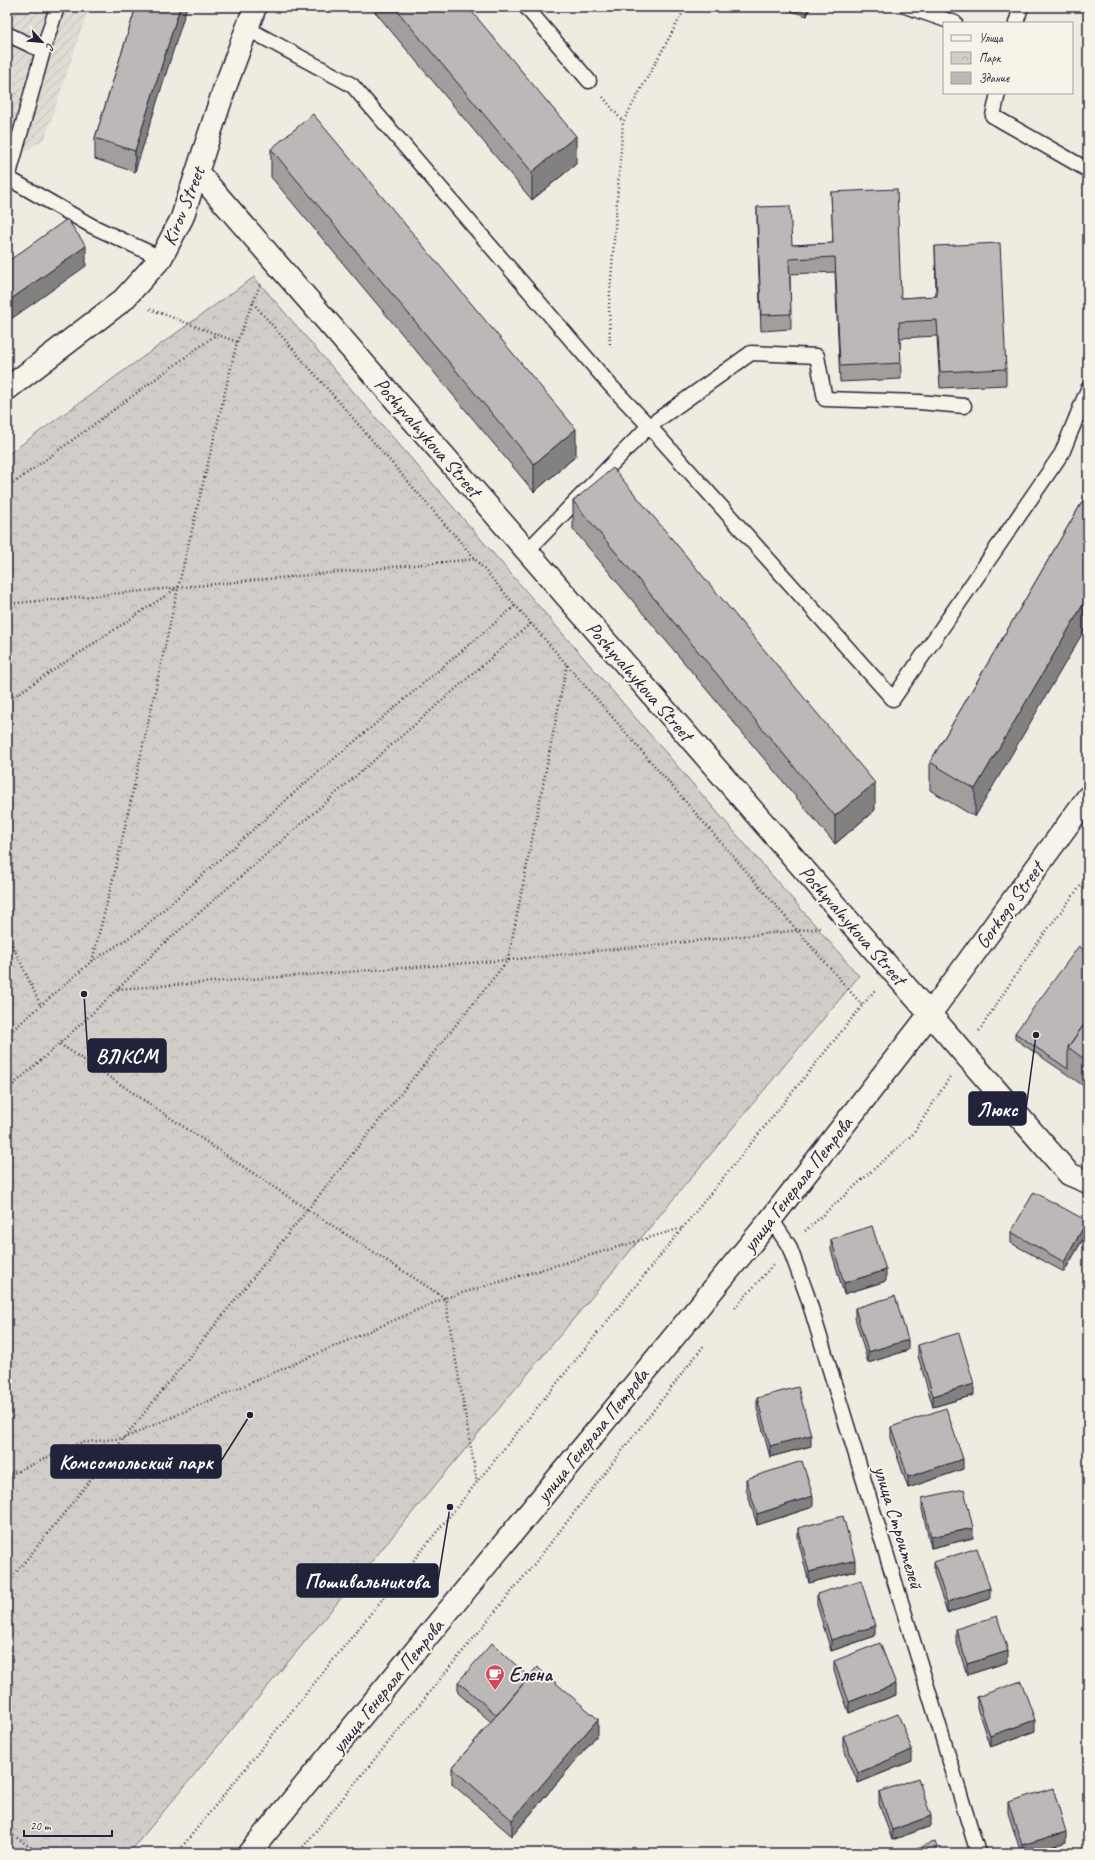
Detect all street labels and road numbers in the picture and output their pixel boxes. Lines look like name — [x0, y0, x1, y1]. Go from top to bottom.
street label: Kirov Street — [156, 161, 211, 249]
street label: Poshyvalnykova Street — [369, 372, 489, 505]
street label: Poshyvalnykova Street — [581, 616, 701, 749]
street label: Gorkogo Street — [970, 854, 1051, 953]
street label: Poshyvalnykova Street — [794, 860, 914, 993]
street label: улица Генерала Петрова — [736, 1111, 859, 1258]
street label: улица Генерала Петрова — [530, 1362, 655, 1508]
street label: улица Строителей — [868, 1462, 930, 1593]
street label: улица Генерала Петрова — [325, 1613, 450, 1759]

